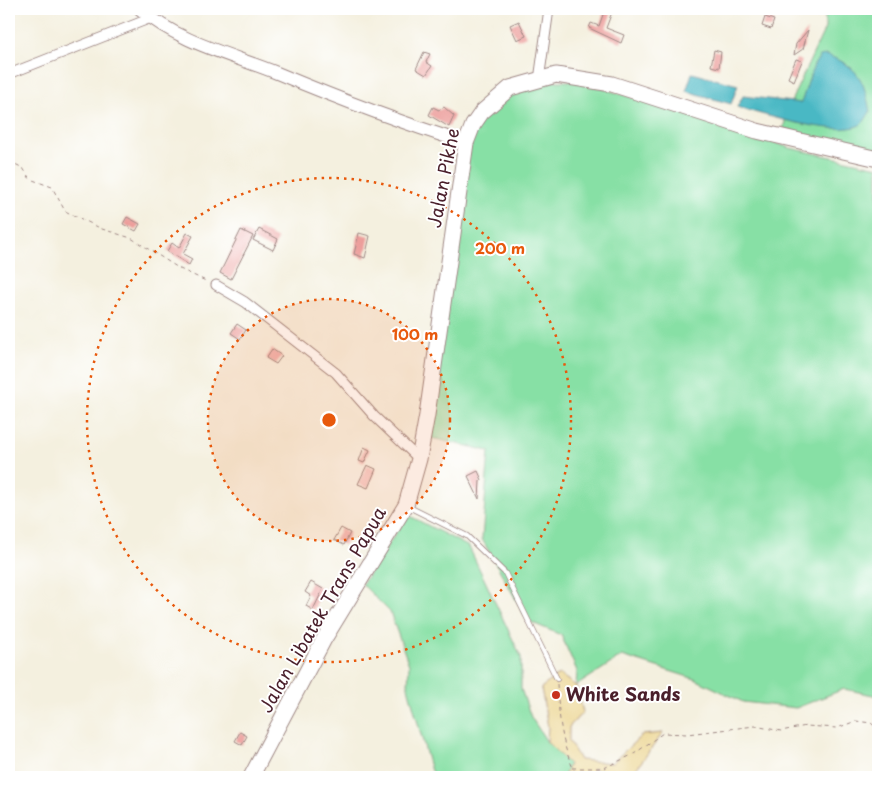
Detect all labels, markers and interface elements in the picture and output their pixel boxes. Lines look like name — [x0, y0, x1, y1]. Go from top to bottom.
street label: Jalan Pikhe — [420, 125, 465, 230]
text: 200 m — [475, 236, 525, 259]
text: 100 m — [392, 322, 438, 345]
centre of rings — [320, 411, 338, 429]
street label: Jalan Libatek Trans Papua — [252, 501, 392, 717]
place label: White Sands — [566, 680, 681, 707]
marker: White Sands — [550, 689, 562, 701]

